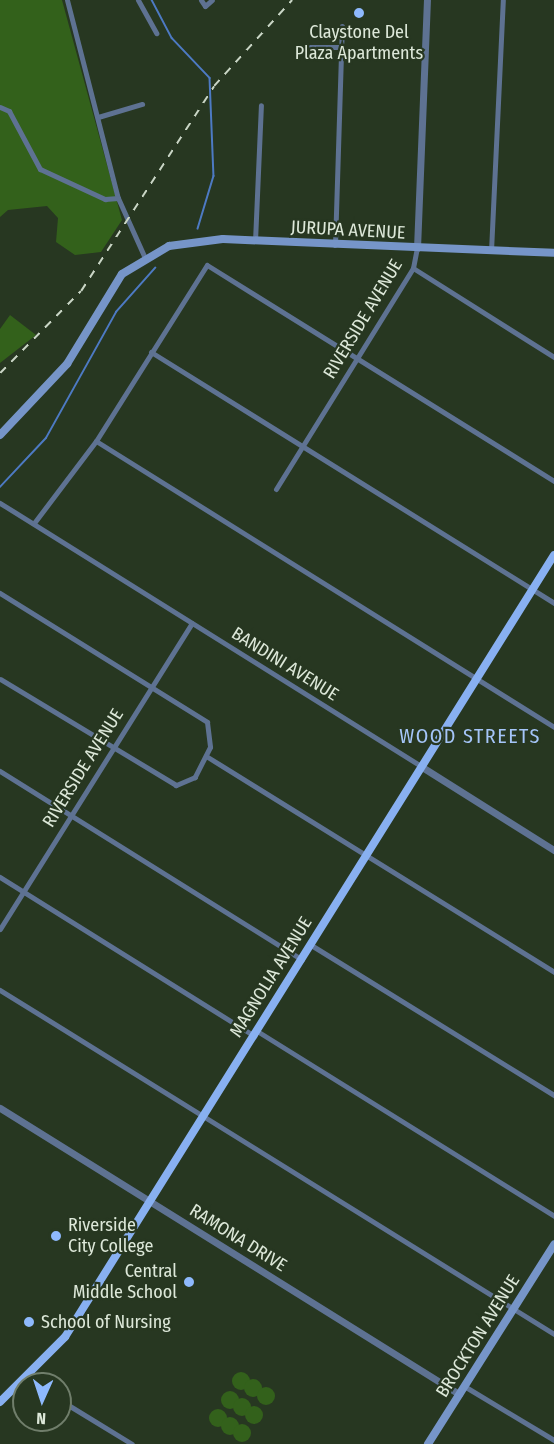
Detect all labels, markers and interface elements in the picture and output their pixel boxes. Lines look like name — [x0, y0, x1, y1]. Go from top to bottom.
marker: Claystone Del Plaza Apartments — [352, 6, 366, 20]
place label: Claystone Del Plaza Apartments — [295, 22, 423, 64]
street label: JURUPA AVENUE — [290, 216, 406, 244]
street label: RIVERSIDE AVENUE — [319, 255, 407, 383]
street label: BANDINI AVENUE — [228, 623, 342, 705]
street label: RIVERSIDE AVENUE — [38, 705, 128, 831]
district label: WOOD STREETS — [399, 724, 541, 748]
street label: MAGNOLIA AVENUE — [225, 913, 317, 1041]
street label: RAMONA DRIVE — [185, 1200, 291, 1276]
place label: Riverside City College — [68, 1215, 153, 1258]
marker: Riverside City College — [49, 1229, 63, 1243]
place label: Central Middle School — [73, 1261, 177, 1304]
street label: BROCKTON AVENUE — [432, 1271, 524, 1401]
marker: Central Middle School — [182, 1275, 196, 1289]
place label: School of Nursing — [41, 1311, 171, 1333]
marker: School of Nursing — [22, 1315, 36, 1329]
north arrow — [12, 1372, 72, 1432]
text: N — [36, 1409, 46, 1428]

